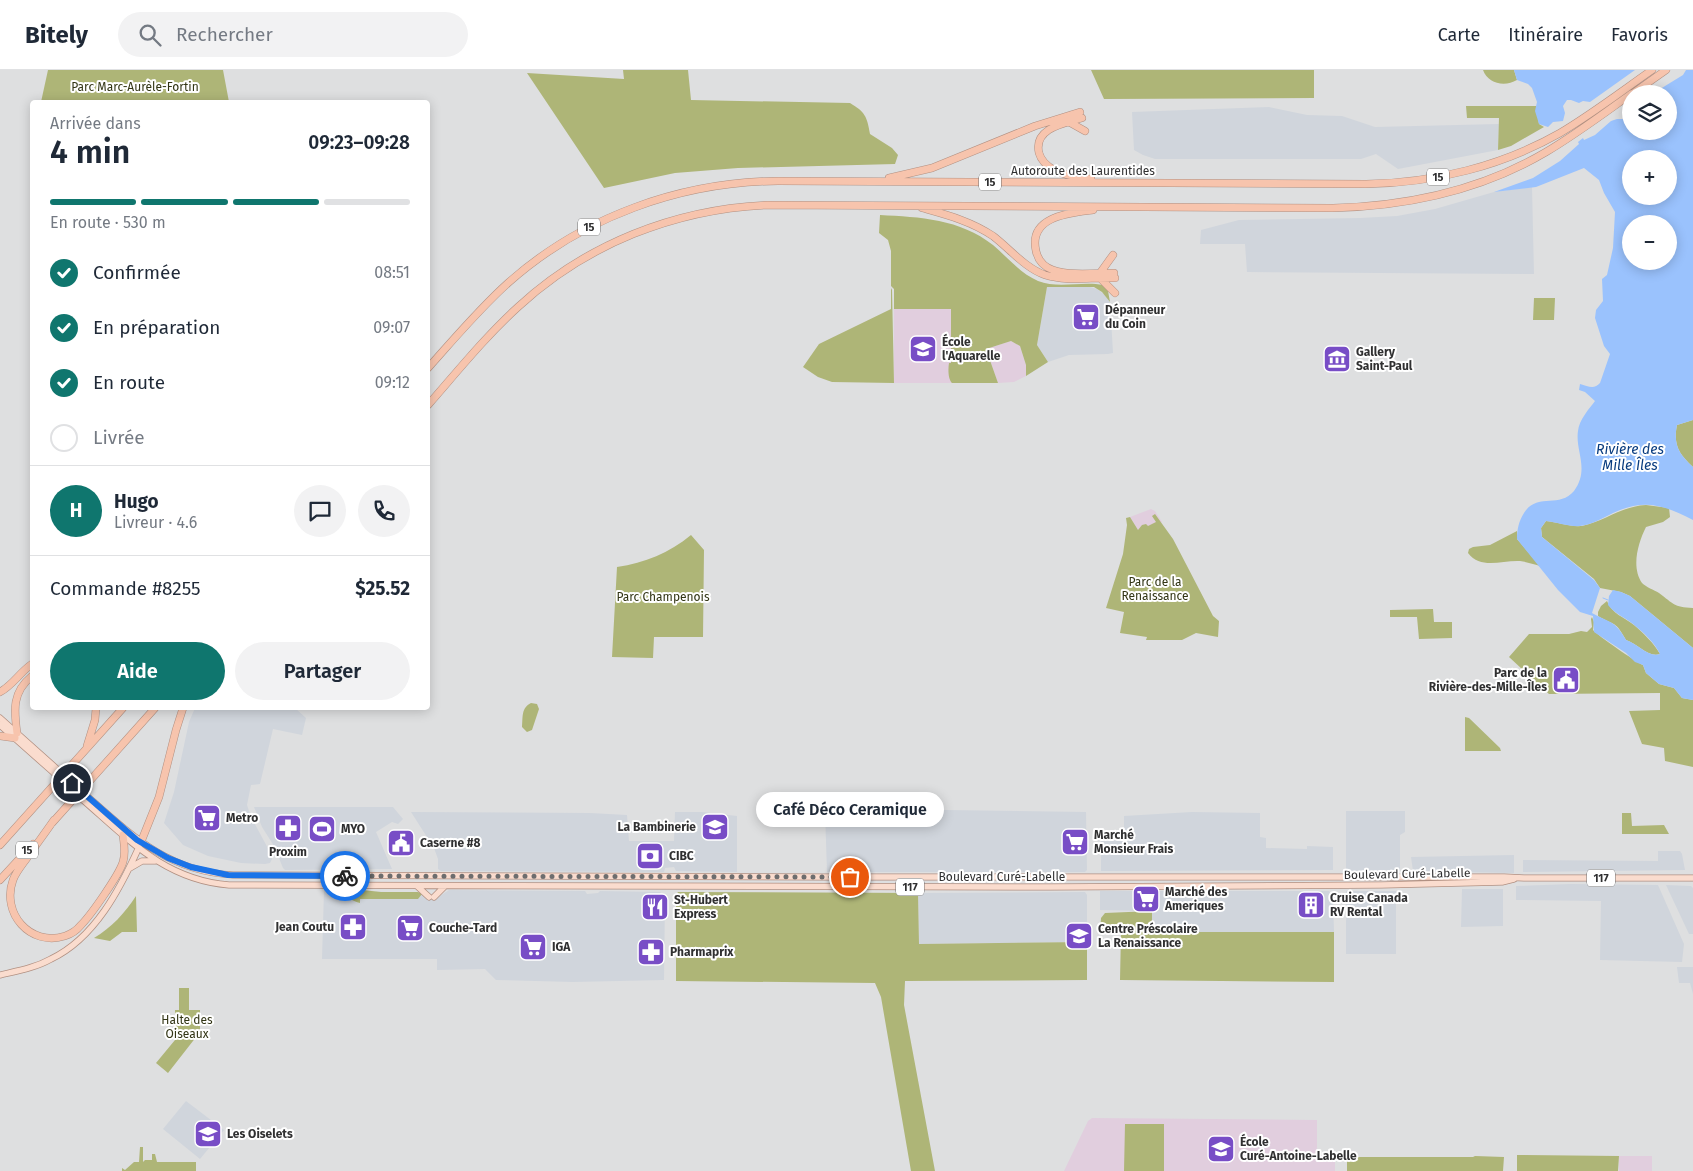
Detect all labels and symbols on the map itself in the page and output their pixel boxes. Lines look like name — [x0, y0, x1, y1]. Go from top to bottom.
park label: Parc Marc-Aurèle-Fortin — [71, 80, 199, 94]
street label: Autoroute des Laurentides — [1011, 164, 1155, 178]
road number: 15 — [1427, 168, 1449, 185]
road number: 15 — [979, 174, 1001, 190]
road number: 15 — [578, 218, 600, 236]
supermarket icon: Dépanneur du Coin — [1071, 302, 1101, 332]
place label: Dépanneur du Coin — [1105, 303, 1165, 331]
place label: École l'Aquarelle — [942, 333, 1001, 363]
school or university icon: École l'Aquarelle — [908, 334, 938, 364]
museum icon: Gallery Saint-Paul — [1322, 344, 1352, 374]
place label: Gallery Saint-Paul — [1356, 345, 1413, 373]
water label: Rivière des Mille Îles — [1596, 441, 1665, 474]
park label: Parc de la Renaissance — [1121, 575, 1189, 603]
park label: Parc Champenois — [616, 590, 710, 604]
public building icon: Parc de la Rivière-des-Mille-Îles — [1551, 665, 1581, 695]
place label: Parc de la Rivière-des-Mille-Îles — [1429, 666, 1547, 694]
pin — [51, 762, 93, 804]
callout: Café Déco Ceramique — [756, 792, 944, 827]
supermarket icon: Metro — [192, 803, 222, 833]
place label: Metro — [226, 811, 258, 825]
school or university icon: La Bambinerie — [700, 812, 730, 842]
pharmacy icon: Proxim — [273, 813, 303, 843]
sports icon: MYO — [307, 814, 337, 844]
place label: La Bambinerie — [618, 820, 696, 834]
place label: MYO — [341, 822, 365, 836]
supermarket icon: Marché Monsieur Frais — [1060, 827, 1090, 857]
public building icon: Caserne #8 — [386, 828, 416, 858]
place label: Marché Monsieur Frais — [1094, 828, 1173, 856]
place label: Caserne #8 — [420, 836, 481, 850]
bank icon: CIBC — [635, 841, 665, 871]
road number: 15 — [16, 842, 38, 858]
place label: Proxim — [269, 845, 307, 859]
place label: CIBC — [669, 849, 694, 863]
courier — [320, 851, 370, 901]
pin — [829, 856, 871, 898]
street label: Boulevard Curé-Labelle — [1343, 866, 1471, 882]
street label: Boulevard Curé-Labelle — [939, 870, 1065, 884]
road number: 117 — [1587, 870, 1615, 886]
road number: 117 — [896, 879, 924, 896]
supermarket icon: Marché des Ameriques — [1131, 884, 1161, 914]
place label: Marché des Ameriques — [1164, 885, 1227, 913]
building icon: Cruise Canada RV Rental — [1296, 890, 1326, 920]
place label: Cruise Canada RV Rental — [1330, 891, 1408, 919]
restaurant icon: St-Hubert Express — [640, 892, 670, 922]
place label: St-Hubert Express — [674, 893, 728, 921]
pharmacy icon: Jean Coutu — [338, 912, 368, 942]
supermarket icon: Couche-Tard — [395, 913, 425, 943]
place label: Jean Coutu — [274, 920, 334, 934]
place label: Couche-Tard — [429, 921, 497, 935]
school or university icon: Centre Préscolaire La Renaissance — [1064, 921, 1094, 951]
place label: Centre Préscolaire La Renaissance — [1098, 922, 1198, 950]
supermarket icon: IGA — [518, 932, 548, 962]
pharmacy icon: Pharmaprix — [636, 937, 666, 967]
place label: IGA — [552, 940, 571, 954]
place label: Pharmaprix — [670, 945, 734, 959]
park label: Halte des Oiseaux — [161, 1013, 213, 1041]
school or university icon: Les Oiselets — [193, 1119, 223, 1149]
place label: Les Oiselets — [227, 1127, 293, 1141]
place label: École Curé-Antoine-Labelle — [1240, 1133, 1357, 1163]
school or university icon: École Curé-Antoine-Labelle — [1206, 1134, 1236, 1164]

